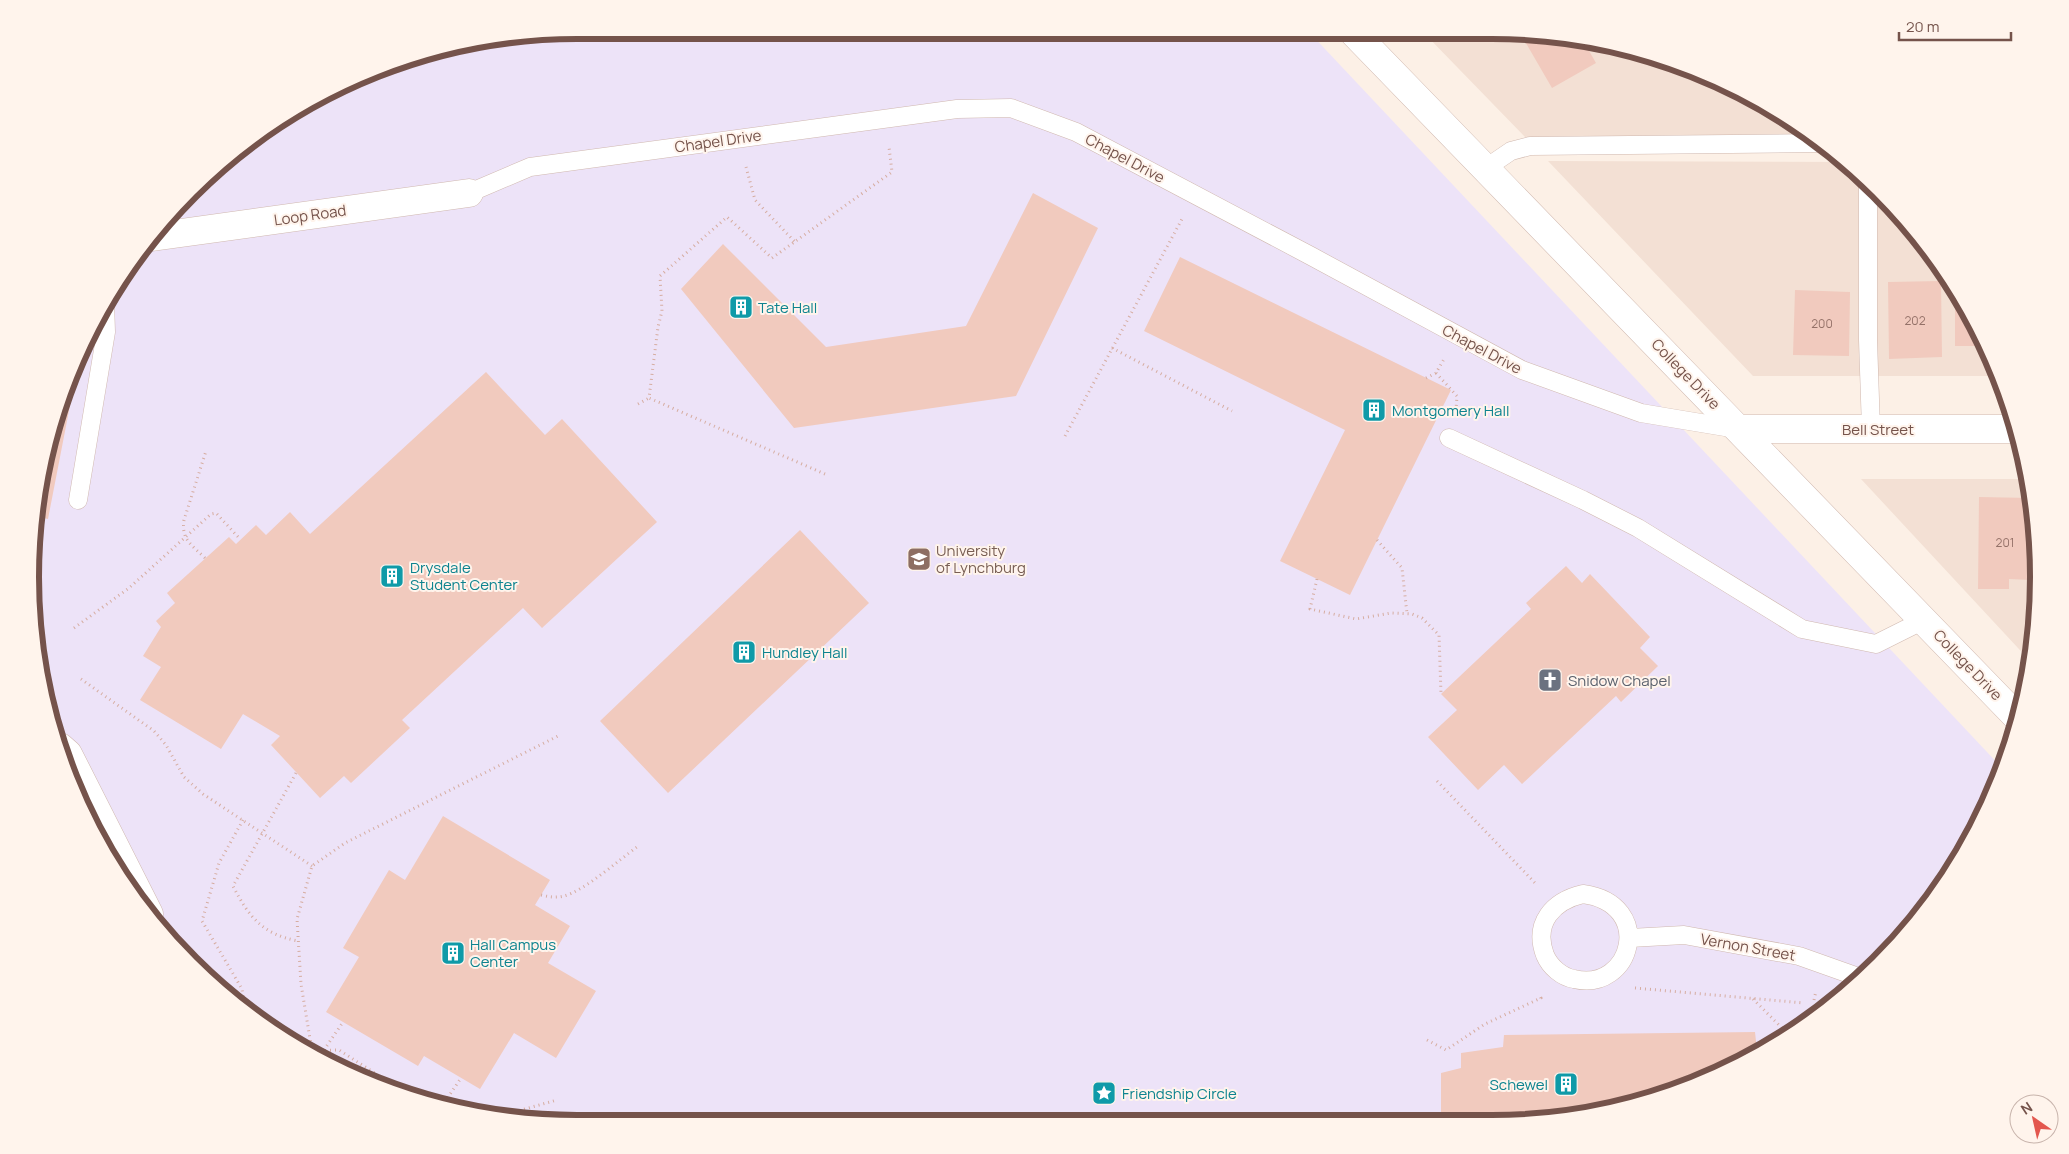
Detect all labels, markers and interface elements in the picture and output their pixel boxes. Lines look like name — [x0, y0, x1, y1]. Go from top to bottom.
scale bar — [1899, 10, 2012, 42]
text: 20 m — [1906, 16, 1939, 37]
street label: Chapel Drive — [673, 125, 763, 157]
street label: Chapel Drive — [1082, 128, 1169, 188]
street label: Loop Road — [272, 200, 348, 230]
building icon: Tate Hall — [728, 294, 754, 320]
place label: Tate Hall — [758, 297, 817, 318]
house number: 202 — [1904, 312, 1926, 329]
house number: 200 — [1811, 315, 1833, 332]
street label: Chapel Drive — [1439, 319, 1526, 379]
street label: College Drive — [1647, 334, 1725, 414]
building icon: Montgomery Hall — [1361, 397, 1387, 423]
place label: Montgomery Hall — [1392, 400, 1509, 421]
street label: Bell Street — [1842, 419, 1914, 440]
house number: 201 — [1996, 534, 2014, 551]
place label: University of Lynchburg — [936, 540, 1026, 578]
school or university icon: University of Lynchburg — [906, 546, 932, 572]
place label: Drysdale Student Center — [410, 557, 518, 595]
building icon: Drysdale Student Center — [379, 563, 405, 589]
street label: College Drive — [1929, 625, 2007, 705]
building icon: Hundley Hall — [731, 639, 757, 665]
place label: Hundley Hall — [762, 642, 848, 663]
church icon: Snidow Chapel — [1537, 667, 1563, 693]
place label: Snidow Chapel — [1568, 670, 1671, 691]
street label: Vernon Street — [1699, 928, 1797, 966]
place label: Hall Campus Center — [470, 934, 556, 972]
building icon: Hall Campus Center — [440, 940, 466, 966]
building icon: Schewel — [1553, 1071, 1579, 1097]
place label: Schewel — [1490, 1074, 1548, 1095]
place icon: Friendship Circle — [1091, 1080, 1117, 1106]
place label: Friendship Circle — [1122, 1083, 1237, 1104]
north arrow — [2009, 1094, 2059, 1144]
text: N — [2017, 1097, 2036, 1118]

